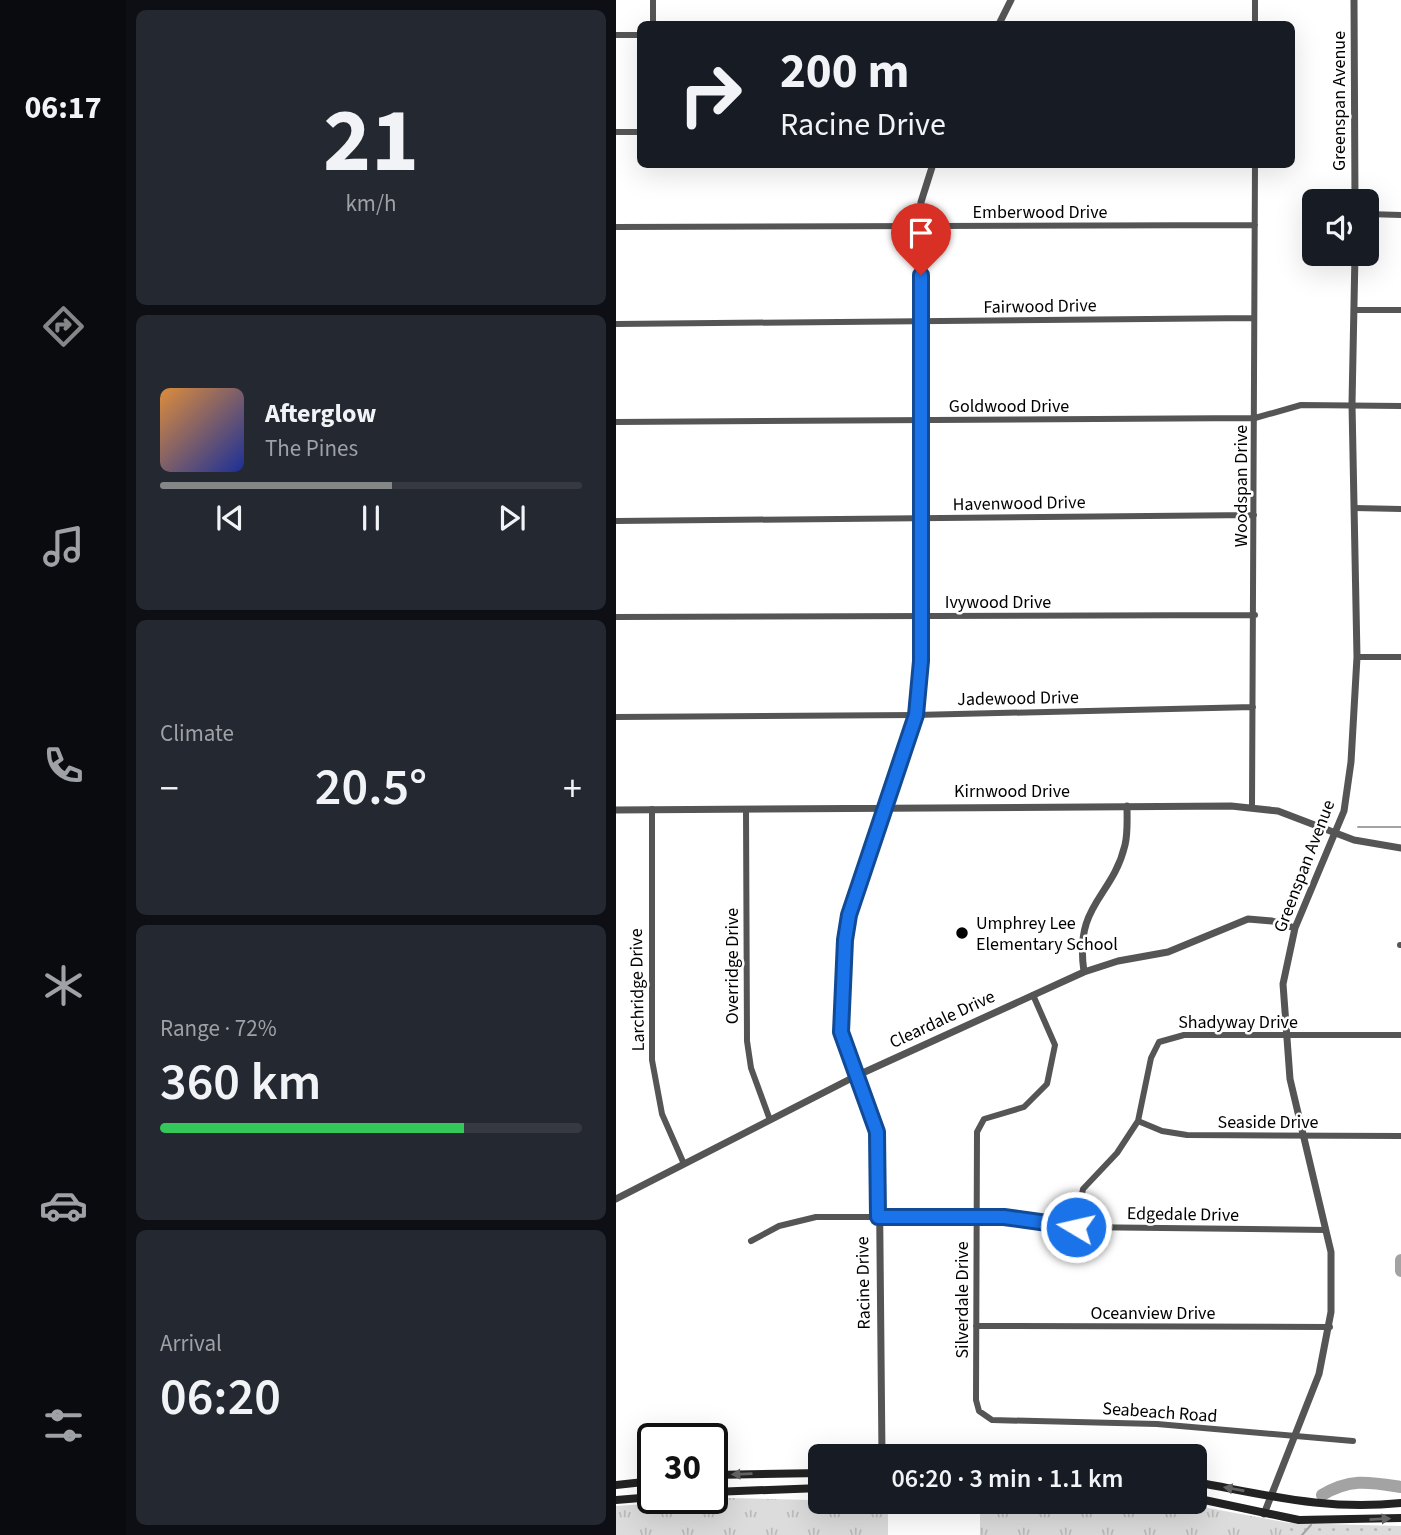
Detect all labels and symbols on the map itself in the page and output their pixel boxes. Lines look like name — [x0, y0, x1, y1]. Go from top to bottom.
street label: Greenspan Avenue — [1327, 31, 1352, 171]
street label: Emberwood Drive — [973, 200, 1108, 225]
pin — [891, 203, 951, 275]
street label: Fairwood Drive — [983, 293, 1097, 320]
street label: Goldwood Drive — [949, 394, 1069, 419]
street label: Woodspan Drive — [1229, 425, 1254, 547]
street label: Havenwood Drive — [952, 490, 1086, 517]
street label: Ivywood Drive — [945, 590, 1051, 615]
street label: Jadewood Drive — [957, 685, 1079, 712]
street label: Kirnwood Drive — [954, 779, 1070, 804]
street label: Greenspan Avenue — [1268, 796, 1341, 936]
street label: Overridge Drive — [720, 908, 745, 1024]
place label: Umphrey Lee Elementary School — [976, 911, 1118, 957]
marker: Umphrey Lee Elementary School — [954, 925, 970, 941]
street label: Larchridge Drive — [624, 928, 651, 1052]
street label: Cleardale Drive — [885, 984, 999, 1055]
street label: Shadyway Drive — [1178, 1010, 1298, 1035]
street label: Seaside Drive — [1218, 1110, 1318, 1135]
position arrow — [1039, 1190, 1113, 1264]
street label: Edgedale Drive — [1127, 1201, 1239, 1228]
street label: Racine Drive — [850, 1236, 877, 1330]
street label: Silverdale Drive — [950, 1241, 975, 1359]
street label: Oceanview Drive — [1091, 1301, 1215, 1326]
street label: Seabeach Road — [1102, 1396, 1218, 1429]
speed limit sign: 30 — [637, 1423, 728, 1514]
one-way arrow — [731, 1469, 753, 1480]
one-way arrow — [1222, 1483, 1244, 1494]
one-way arrow — [1370, 1514, 1392, 1525]

